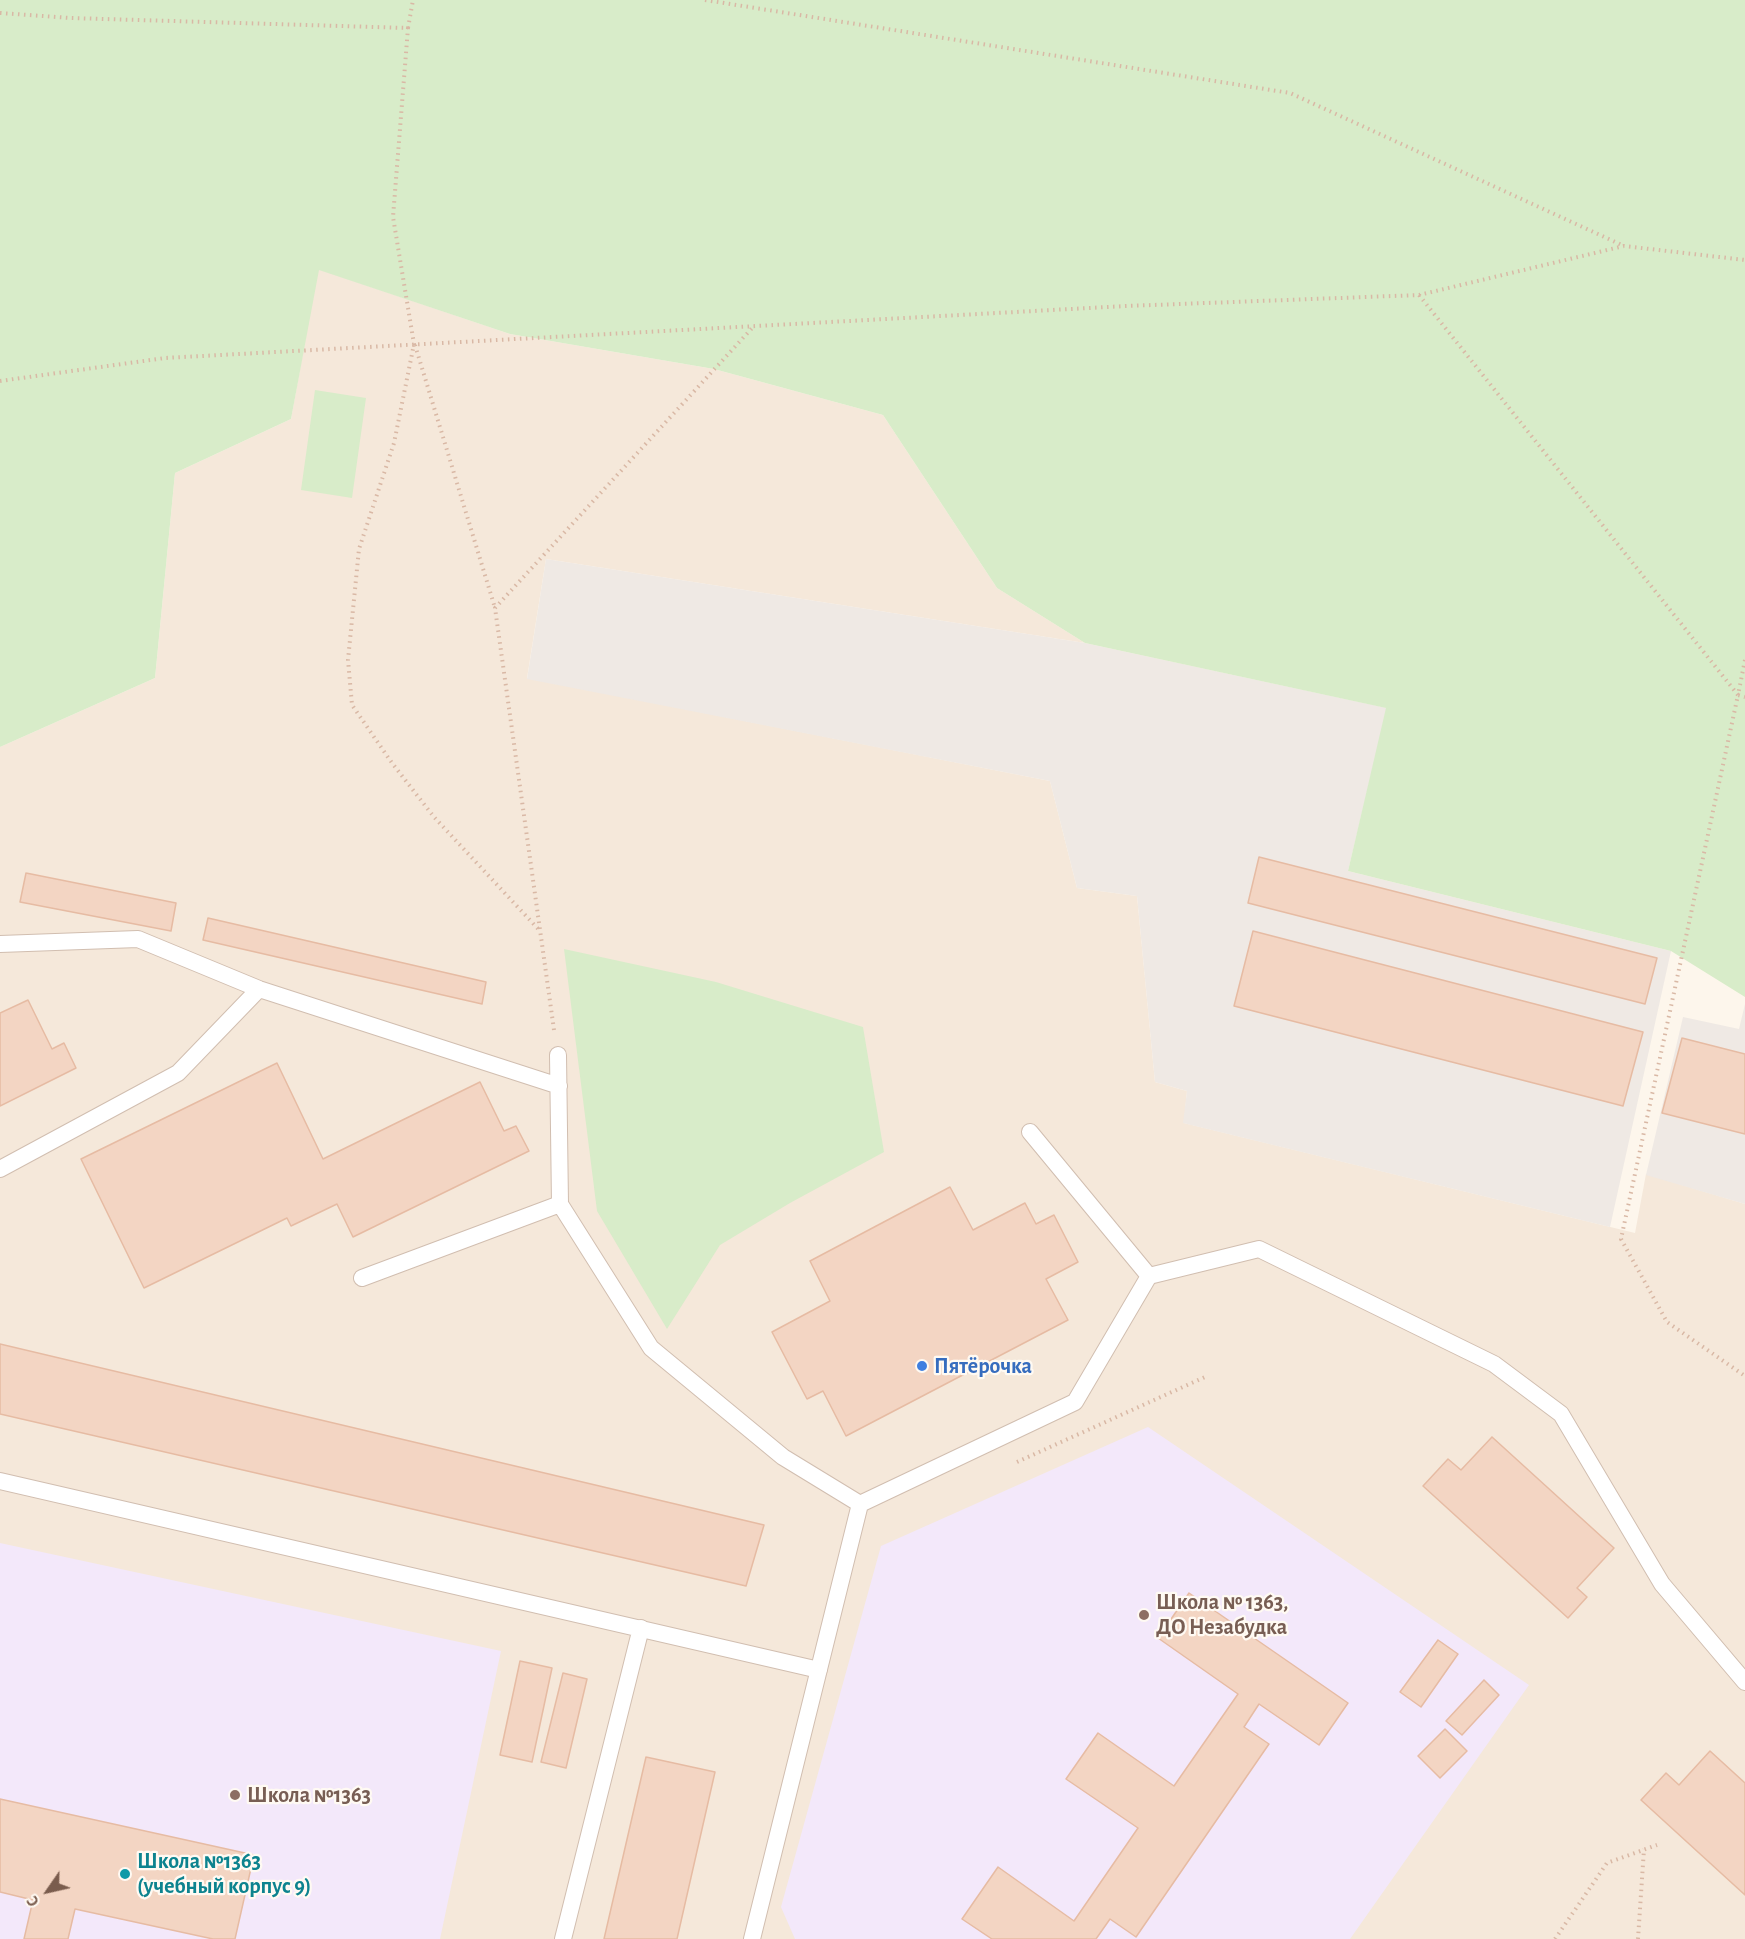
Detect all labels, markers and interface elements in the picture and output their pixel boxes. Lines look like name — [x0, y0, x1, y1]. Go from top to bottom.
place label: Пятёрочка — [934, 1353, 1032, 1379]
marker: Пятёрочка — [915, 1359, 929, 1373]
place label: Школа № 1363, ДО Незабудка — [1156, 1589, 1288, 1640]
marker: Школа № 1363, ДО Незабудка — [1137, 1608, 1151, 1622]
place label: Школа №1363 — [247, 1782, 371, 1808]
marker: Школа №1363 — [228, 1788, 242, 1802]
place label: Школа №1363 (учебный корпус 9) — [137, 1848, 311, 1900]
north arrow — [18, 1861, 78, 1921]
marker: Школа №1363 (учебный корпус 9) — [118, 1867, 132, 1881]
text: С — [24, 1893, 42, 1909]

